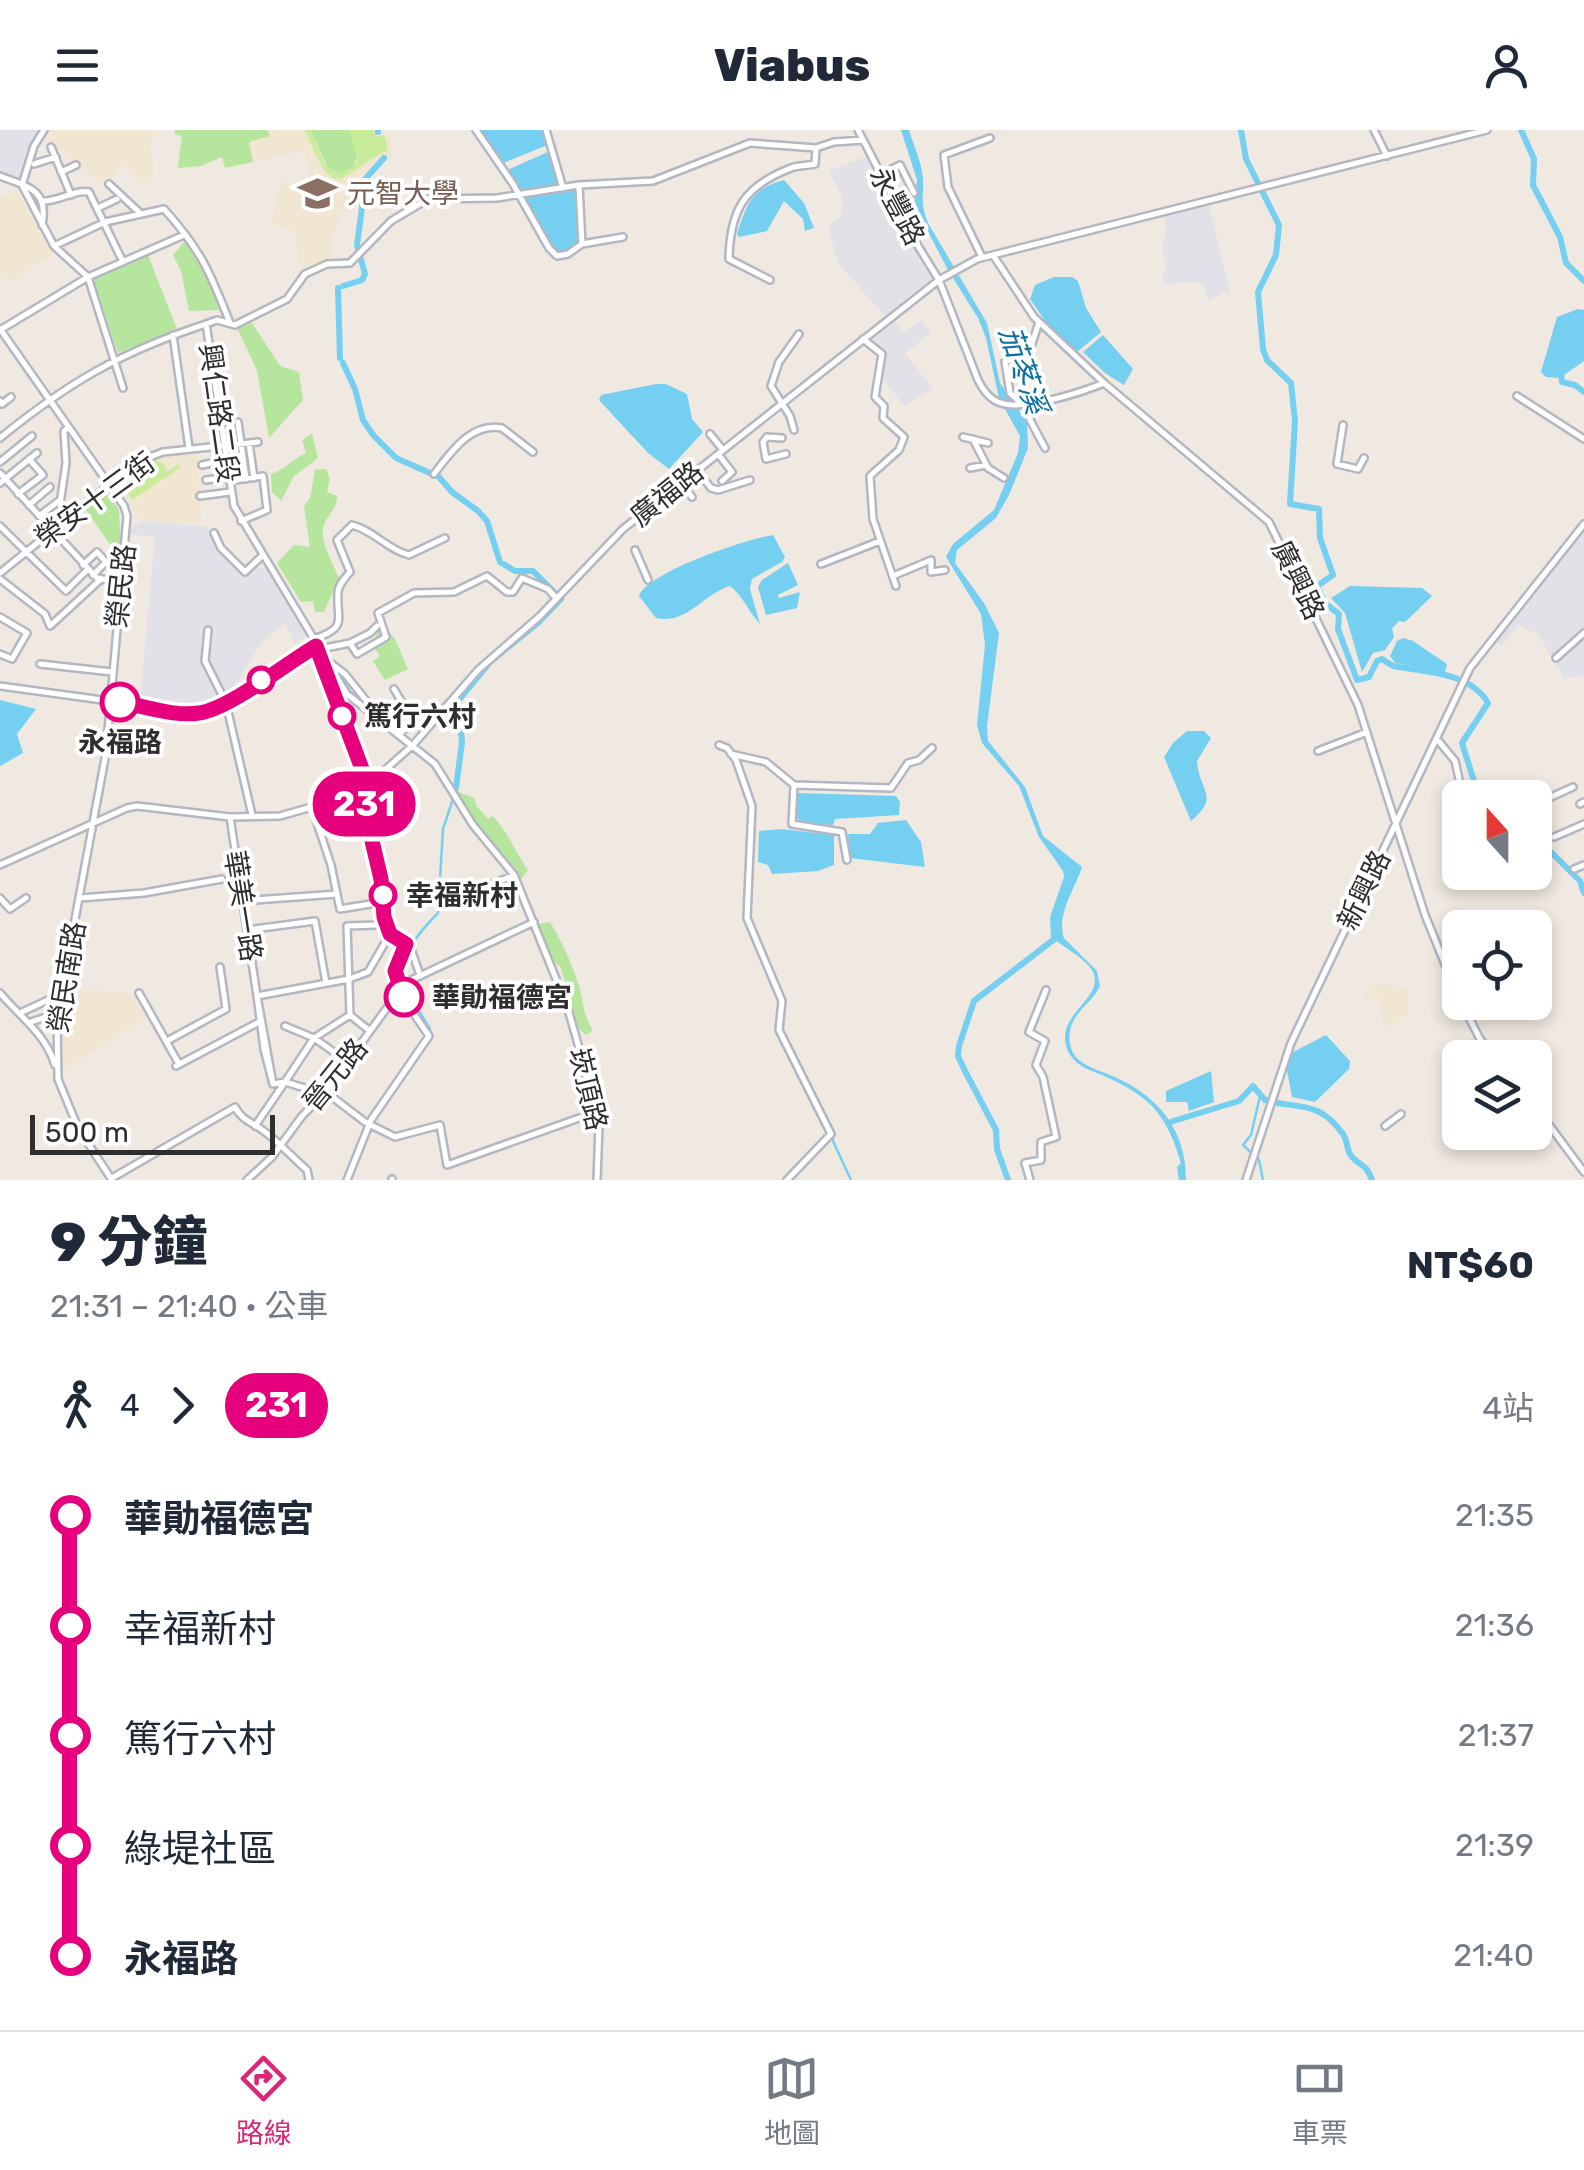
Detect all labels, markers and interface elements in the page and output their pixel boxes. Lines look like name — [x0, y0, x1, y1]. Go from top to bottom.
icon: menu — [50, 38, 105, 93]
icon: person — [1479, 38, 1534, 93]
text: Viabus — [714, 39, 870, 92]
street label: 永豐路 — [863, 161, 931, 251]
school or university icon: 元智大學 — [296, 172, 338, 214]
place label: 元智大學 — [347, 177, 459, 210]
water label: 茄苳溪 — [991, 322, 1056, 422]
street label: 興仁路二段 — [193, 341, 245, 485]
street label: 榮安十三街 — [29, 446, 161, 554]
street label: 廣福路 — [624, 455, 710, 533]
street label: 廣興路 — [1265, 535, 1331, 625]
street label: 榮民路 — [100, 542, 142, 630]
unlabelled marker — [248, 667, 274, 693]
marker: 永福路 — [101, 683, 139, 721]
place label: 篤行六村 — [364, 700, 476, 733]
marker: 篤行六村 — [329, 703, 355, 729]
place label: 永福路 — [78, 726, 162, 759]
line badge: 231 — [306, 772, 422, 836]
north arrow — [1442, 780, 1552, 890]
map controls — [1442, 780, 1552, 1150]
text: 231 — [333, 783, 395, 825]
street label: 新興路 — [1331, 845, 1397, 935]
street label: 華美一路 — [218, 848, 268, 964]
place label: 幸福新村 — [406, 879, 518, 912]
marker: 幸福新村 — [370, 882, 396, 908]
button: locate — [1442, 910, 1552, 1020]
street label: 榮民南路 — [42, 919, 92, 1035]
marker: 華勛福德宮 — [385, 978, 423, 1016]
place label: 華勛福德宮 — [432, 981, 572, 1014]
street label: 晉元路 — [296, 1032, 374, 1118]
button: layers — [1442, 1040, 1552, 1150]
street label: 崁頂路 — [562, 1044, 614, 1134]
scale bar — [30, 1110, 275, 1154]
text: 500 m — [45, 1116, 129, 1149]
text: 9 分鐘 — [50, 1210, 207, 1275]
text: NT$60 — [1407, 1242, 1534, 1288]
text: 21:31 – 21:40 · 公車 — [50, 1287, 328, 1325]
icon: walk — [50, 1378, 105, 1433]
icon: forward — [155, 1378, 210, 1433]
text: 231 — [245, 1384, 308, 1426]
text: 4 — [120, 1386, 140, 1424]
text: 4站 — [1482, 1389, 1534, 1427]
text: 華勛福德宮 — [124, 1496, 314, 1542]
text: 21:35 — [1455, 1496, 1534, 1534]
text: 幸福新村 — [124, 1606, 276, 1652]
text: 21:36 — [1455, 1606, 1534, 1644]
text: 篤行六村 — [124, 1716, 276, 1762]
text: 21:37 — [1458, 1716, 1534, 1754]
text: 綠堤社區 — [124, 1826, 276, 1872]
text: 21:39 — [1455, 1826, 1534, 1864]
text: 永福路 — [124, 1936, 238, 1982]
text: 21:40 — [1453, 1936, 1534, 1974]
tab: 路線 — [236, 2051, 292, 2151]
tab: 地圖 — [764, 2051, 820, 2151]
tab: 車票 — [1292, 2051, 1348, 2151]

